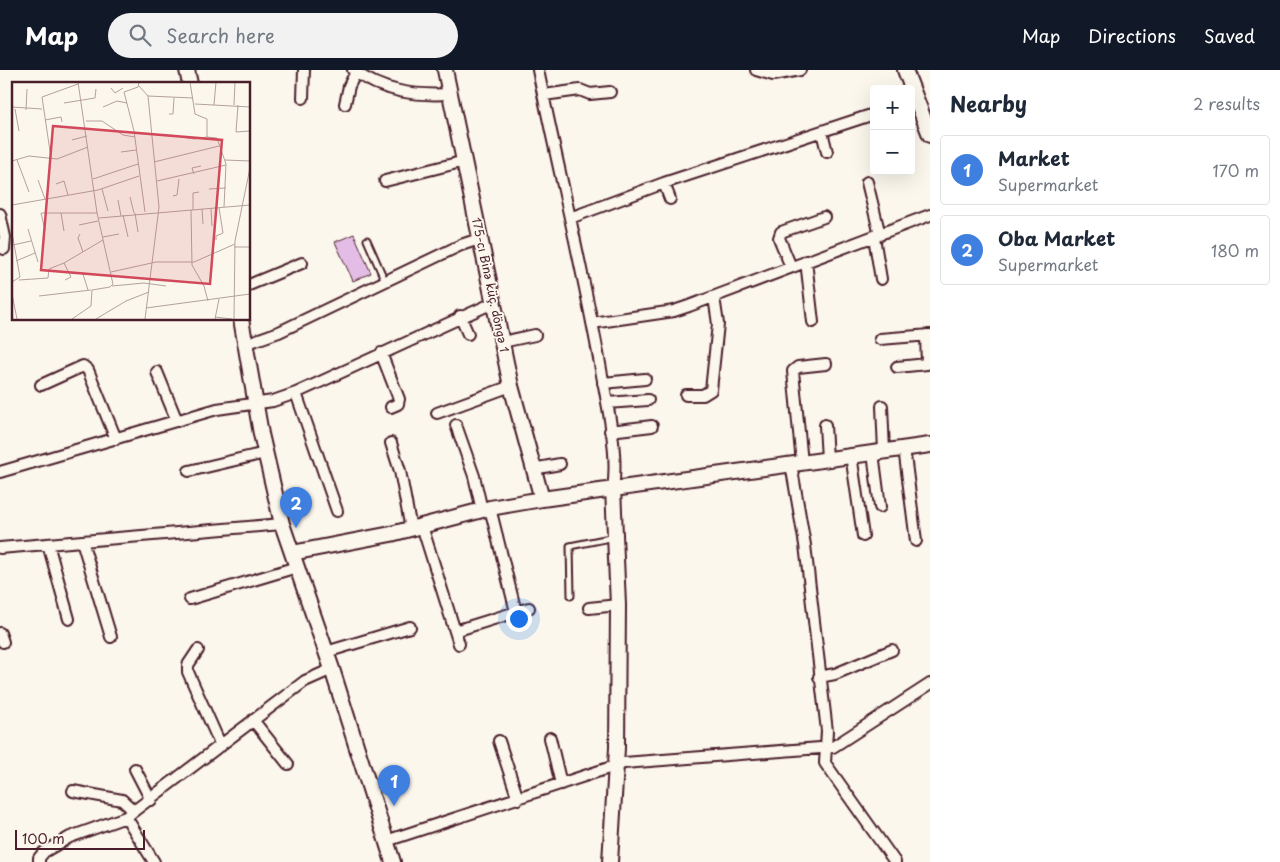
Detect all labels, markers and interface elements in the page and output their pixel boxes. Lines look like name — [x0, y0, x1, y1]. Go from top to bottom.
search box — [108, 13, 458, 58]
text: Map — [25, 17, 78, 53]
icon: search — [126, 21, 154, 49]
text: Search here — [166, 21, 275, 49]
text: Map — [1022, 22, 1060, 49]
text: Directions — [1088, 22, 1176, 49]
text: Saved — [1204, 22, 1255, 49]
inset map — [12, 82, 250, 320]
map controls — [870, 85, 915, 175]
button: + — [870, 85, 915, 130]
text: Nearby — [950, 87, 1027, 119]
text: 2 results — [1193, 91, 1260, 115]
button: − — [870, 130, 915, 175]
text: Market — [998, 144, 1070, 172]
text: 1 — [963, 158, 971, 182]
text: 170 m — [1213, 158, 1259, 182]
text: Supermarket — [998, 172, 1098, 196]
street label: 175-cı Binə küç. döngə 1 — [468, 216, 514, 354]
text: Oba Market — [998, 224, 1115, 252]
text: 2 — [961, 238, 973, 262]
text: 180 m — [1211, 238, 1259, 262]
text: Supermarket — [998, 252, 1098, 276]
pin: 2 — [280, 487, 312, 528]
your location — [506, 606, 532, 632]
pin: 1 — [378, 765, 410, 806]
scale bar — [15, 827, 145, 850]
text: 100 m — [22, 828, 65, 849]

